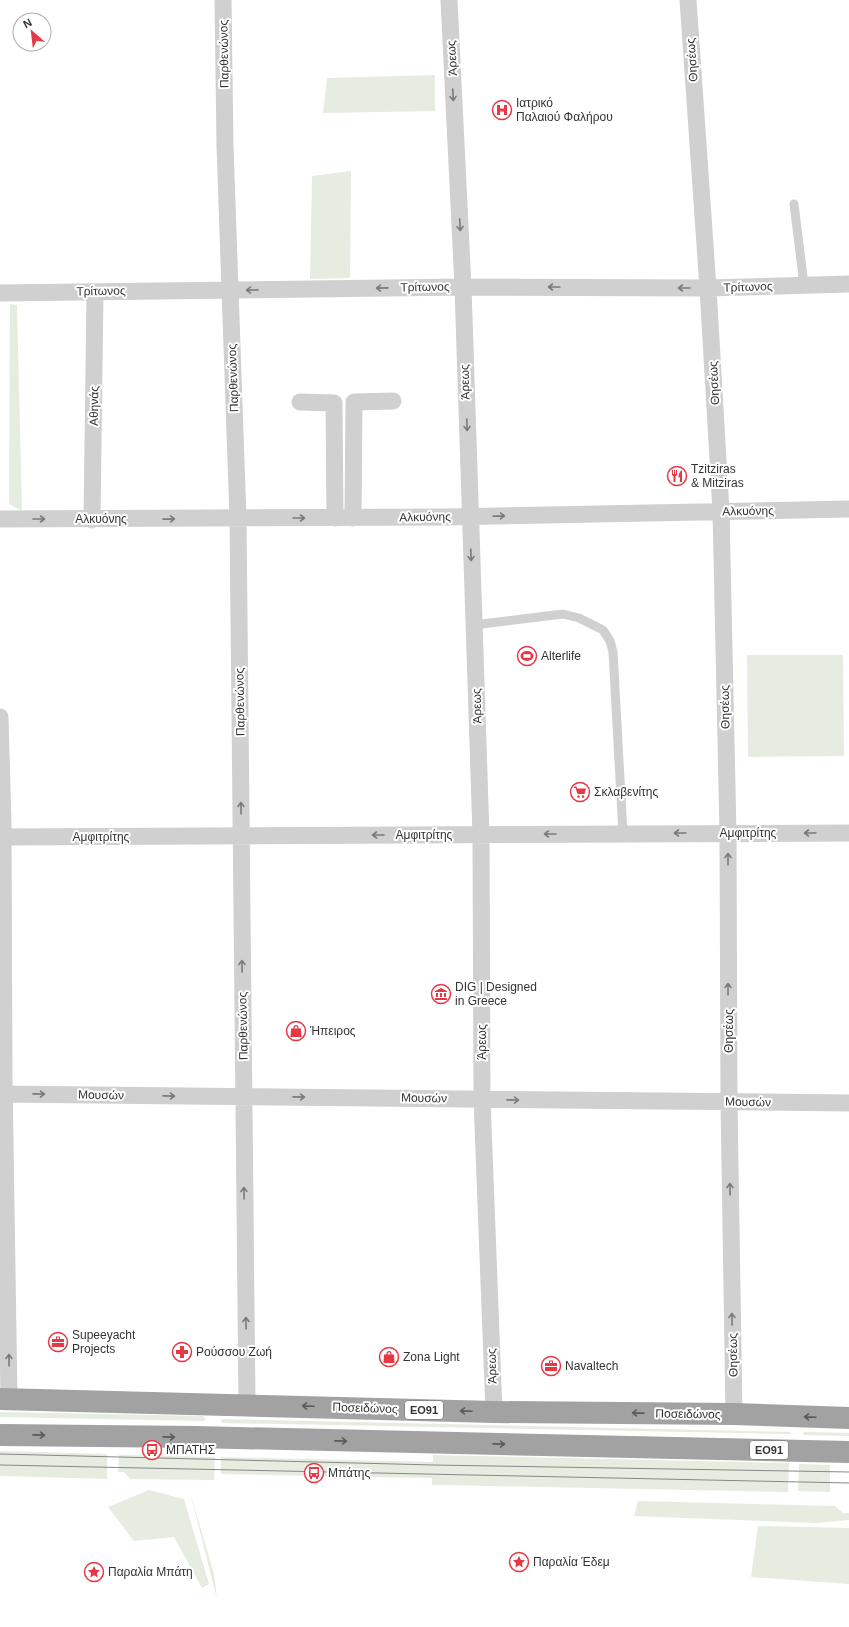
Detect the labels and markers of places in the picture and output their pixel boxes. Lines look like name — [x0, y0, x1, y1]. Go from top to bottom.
place label: Ιατρικό Παλαιού Φαλήρου — [516, 96, 613, 124]
hospital icon: Ιατρικό Παλαιού Φαλήρου — [491, 99, 513, 121]
place label: Tzitziras & Mitziras — [691, 462, 744, 490]
restaurant icon: Tzitziras & Mitziras — [666, 465, 688, 487]
sports icon: Alterlife — [516, 645, 538, 667]
place label: Alterlife — [541, 649, 581, 663]
supermarket icon: Σκλαβενίτης — [569, 781, 591, 803]
place label: Σκλαβενίτης — [594, 785, 659, 799]
place label: DIG | Designed in Greece — [455, 980, 537, 1008]
museum icon: DIG | Designed in Greece — [430, 983, 452, 1005]
shop icon: Ήπειρος — [285, 1020, 307, 1042]
place label: Ήπειρος — [309, 1024, 356, 1038]
place label: Supeeyacht Projects — [72, 1328, 136, 1356]
office icon: Supeeyacht Projects — [47, 1331, 69, 1353]
pharmacy icon: Ρούσσου Ζωή — [171, 1341, 193, 1363]
place label: Ρούσσου Ζωή — [196, 1345, 272, 1359]
shop icon: Zona Light — [378, 1346, 400, 1368]
place label: Zona Light — [403, 1350, 460, 1364]
office icon: Navaltech — [540, 1355, 562, 1377]
place label: Navaltech — [565, 1359, 618, 1373]
bus stop icon: ΜΠΑΤΗΣ — [141, 1439, 163, 1461]
place label: ΜΠΑΤΗΣ — [166, 1443, 215, 1457]
bus stop icon: Μπάτης — [303, 1462, 325, 1484]
place label: Μπάτης — [328, 1466, 370, 1480]
place icon: Παραλία Έδεμ — [508, 1551, 530, 1573]
place label: Παραλία Έδεμ — [533, 1555, 610, 1569]
place icon: Παραλία Μπάτη — [83, 1561, 105, 1583]
place label: Παραλία Μπάτη — [108, 1565, 193, 1579]

